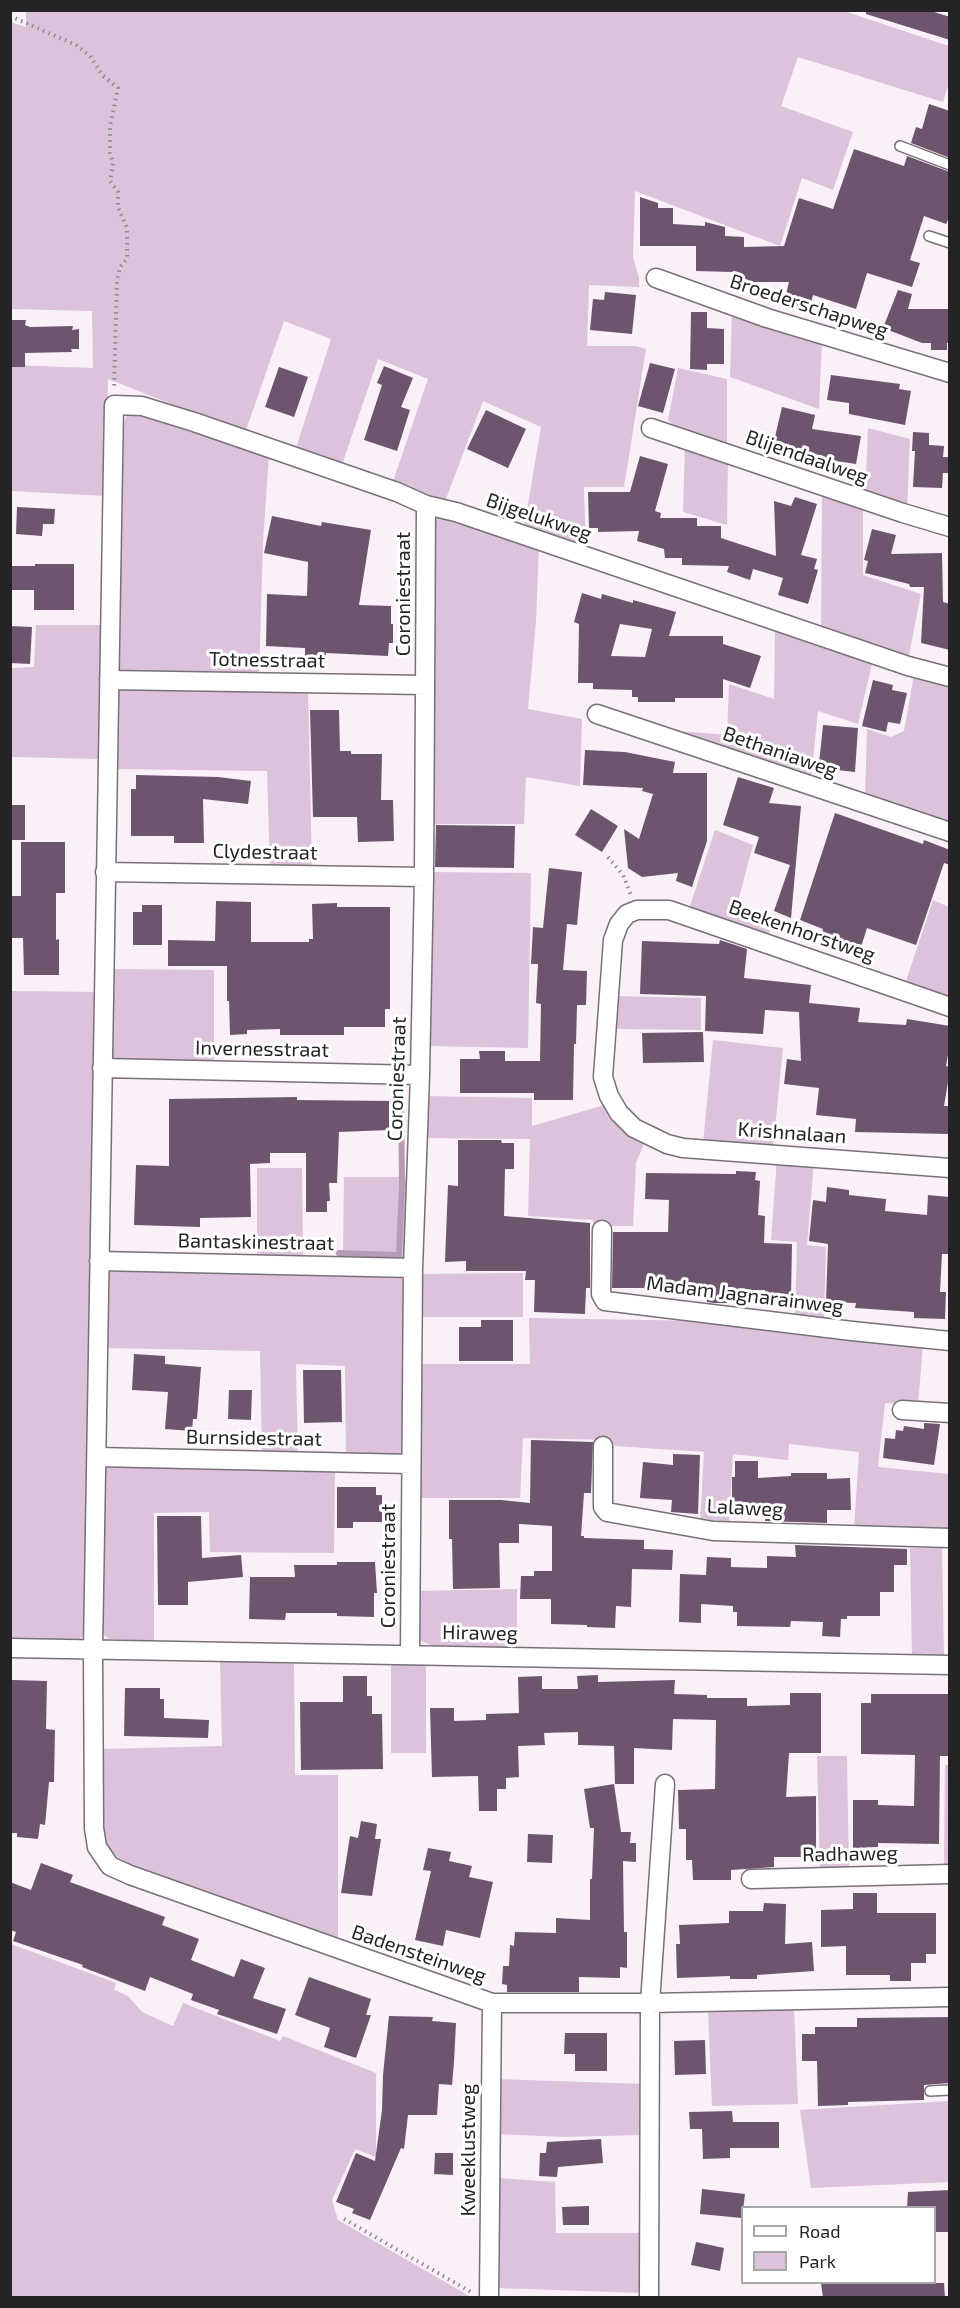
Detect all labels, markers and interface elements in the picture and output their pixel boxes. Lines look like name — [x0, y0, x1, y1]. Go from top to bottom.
street label: Broederschapweg — [727, 269, 891, 343]
street label: Blijendaalweg — [743, 425, 871, 489]
street label: Bijgelukweg — [483, 488, 595, 546]
street label: Coroniestraat — [391, 532, 415, 656]
street label: Totnesstraat — [209, 647, 325, 673]
street label: Bethaniaweg — [720, 721, 840, 783]
street label: Clydestraat — [212, 839, 318, 865]
street label: Beekenhorstweg — [726, 895, 878, 967]
street label: Coroniestraat — [383, 1016, 411, 1142]
street label: Invernesstraat — [195, 1036, 329, 1062]
street label: Krishnalaan — [737, 1117, 847, 1149]
street label: Bantaskinestraat — [177, 1229, 335, 1255]
street label: Madam Jagnarainweg — [645, 1271, 845, 1319]
street label: Burnsidestraat — [186, 1425, 322, 1451]
street label: Lalaweg — [706, 1494, 784, 1522]
street label: Coroniestraat — [376, 1504, 400, 1628]
street label: Hiraweg — [442, 1620, 518, 1646]
street label: Radhaweg — [802, 1841, 898, 1867]
street label: Badensteinweg — [349, 1920, 489, 1988]
street label: Kweeklustweg — [456, 2084, 480, 2216]
legend — [741, 2206, 936, 2284]
text: Road — [799, 2220, 840, 2242]
text: Park — [799, 2250, 836, 2272]

